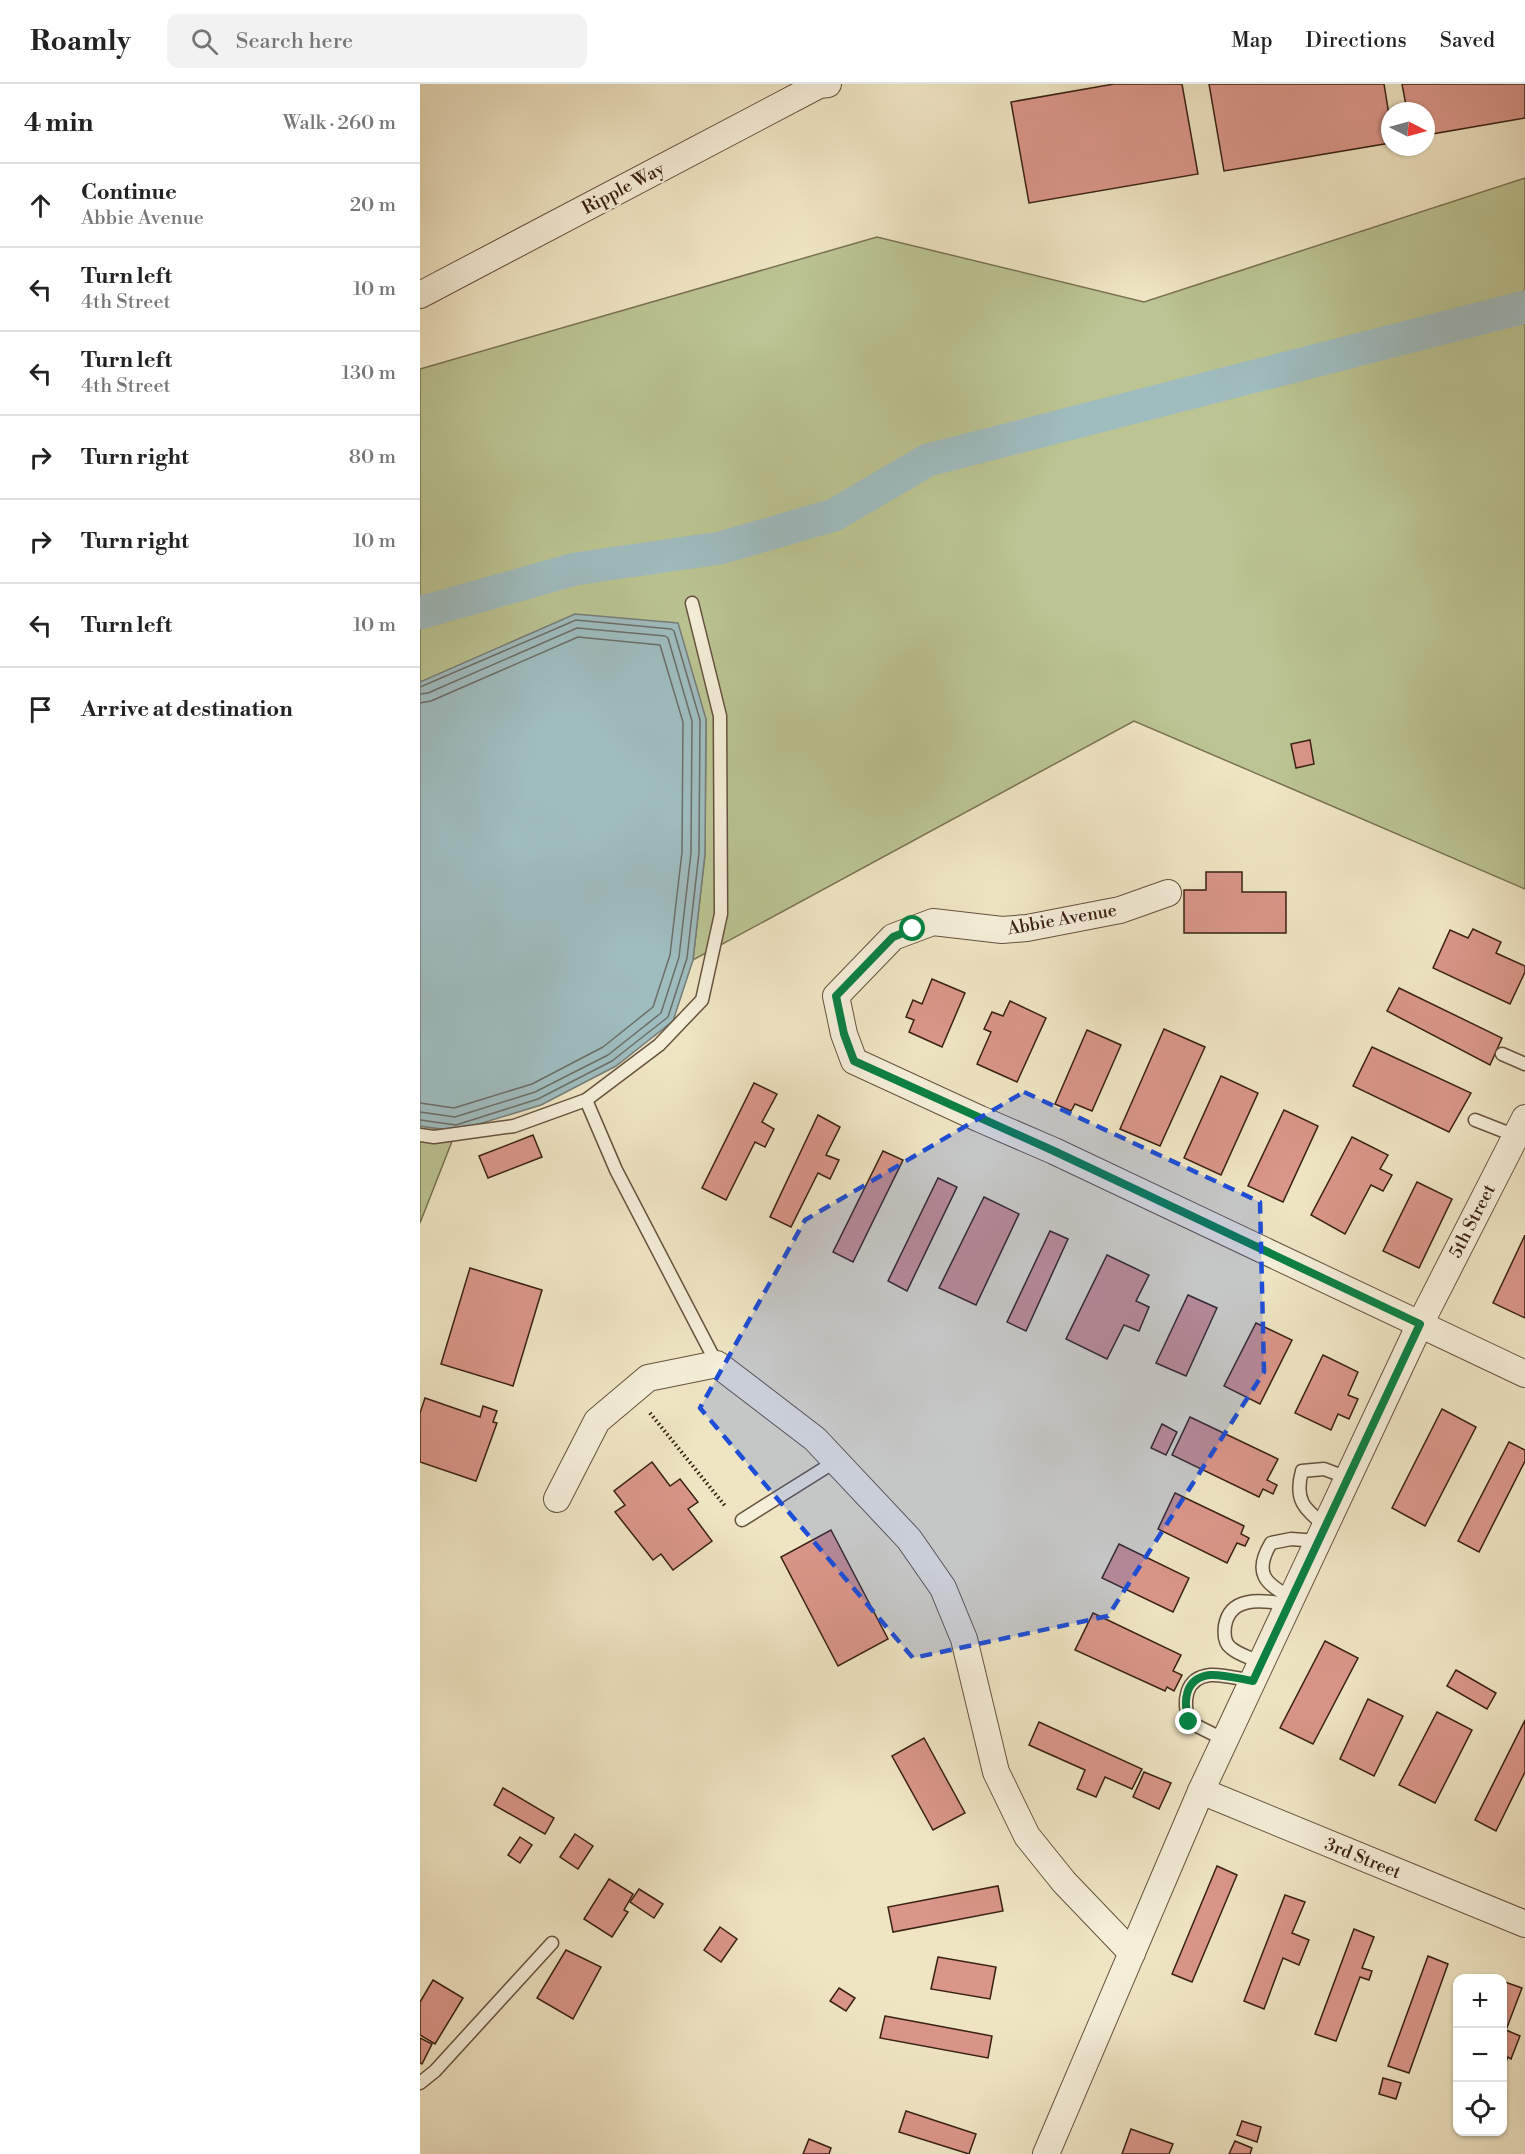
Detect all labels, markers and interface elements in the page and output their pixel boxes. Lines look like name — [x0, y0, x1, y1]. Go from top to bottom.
search box — [167, 14, 587, 68]
text: Roamly — [30, 24, 131, 59]
icon: search — [188, 25, 221, 58]
text: Search here — [236, 28, 353, 55]
text: Map — [1231, 28, 1273, 54]
text: Directions — [1306, 28, 1407, 54]
text: Saved — [1440, 28, 1495, 54]
north arrow — [1381, 102, 1435, 156]
text: 4 min — [24, 107, 94, 139]
text: Walk · 260 m — [283, 111, 396, 136]
street label: Ripple Way — [578, 157, 669, 220]
text: Continue — [81, 179, 177, 206]
icon: ahead — [24, 189, 57, 222]
text: 20 m — [350, 193, 396, 218]
text: Abbie Avenue — [81, 206, 204, 231]
text: Turn left — [81, 263, 172, 290]
icon: left — [24, 273, 57, 306]
text: 10 m — [353, 277, 396, 302]
text: 4th Street — [81, 290, 171, 315]
text: Turn left — [81, 347, 172, 374]
icon: left — [24, 357, 57, 390]
text: 130 m — [341, 361, 396, 386]
text: 4th Street — [81, 374, 171, 399]
icon: right — [24, 441, 57, 474]
text: Turn right — [81, 444, 189, 471]
text: 80 m — [349, 445, 396, 470]
icon: right — [24, 525, 57, 558]
text: Turn right — [81, 528, 189, 555]
text: 10 m — [353, 529, 396, 554]
icon: left — [24, 609, 57, 642]
text: Turn left — [81, 612, 172, 639]
text: 10 m — [353, 613, 396, 638]
icon: arrive — [24, 693, 57, 726]
text: Arrive at destination — [81, 696, 293, 723]
street label: Abbie Avenue — [1005, 899, 1119, 941]
route start — [899, 915, 925, 941]
street label: 5th Street — [1444, 1180, 1501, 1262]
route end — [1175, 1708, 1201, 1734]
street label: 3rd Street — [1321, 1833, 1405, 1884]
map controls — [1453, 1974, 1507, 2136]
button: + — [1453, 1974, 1507, 2028]
button: − — [1453, 2028, 1507, 2082]
button: locate — [1453, 2082, 1507, 2136]

